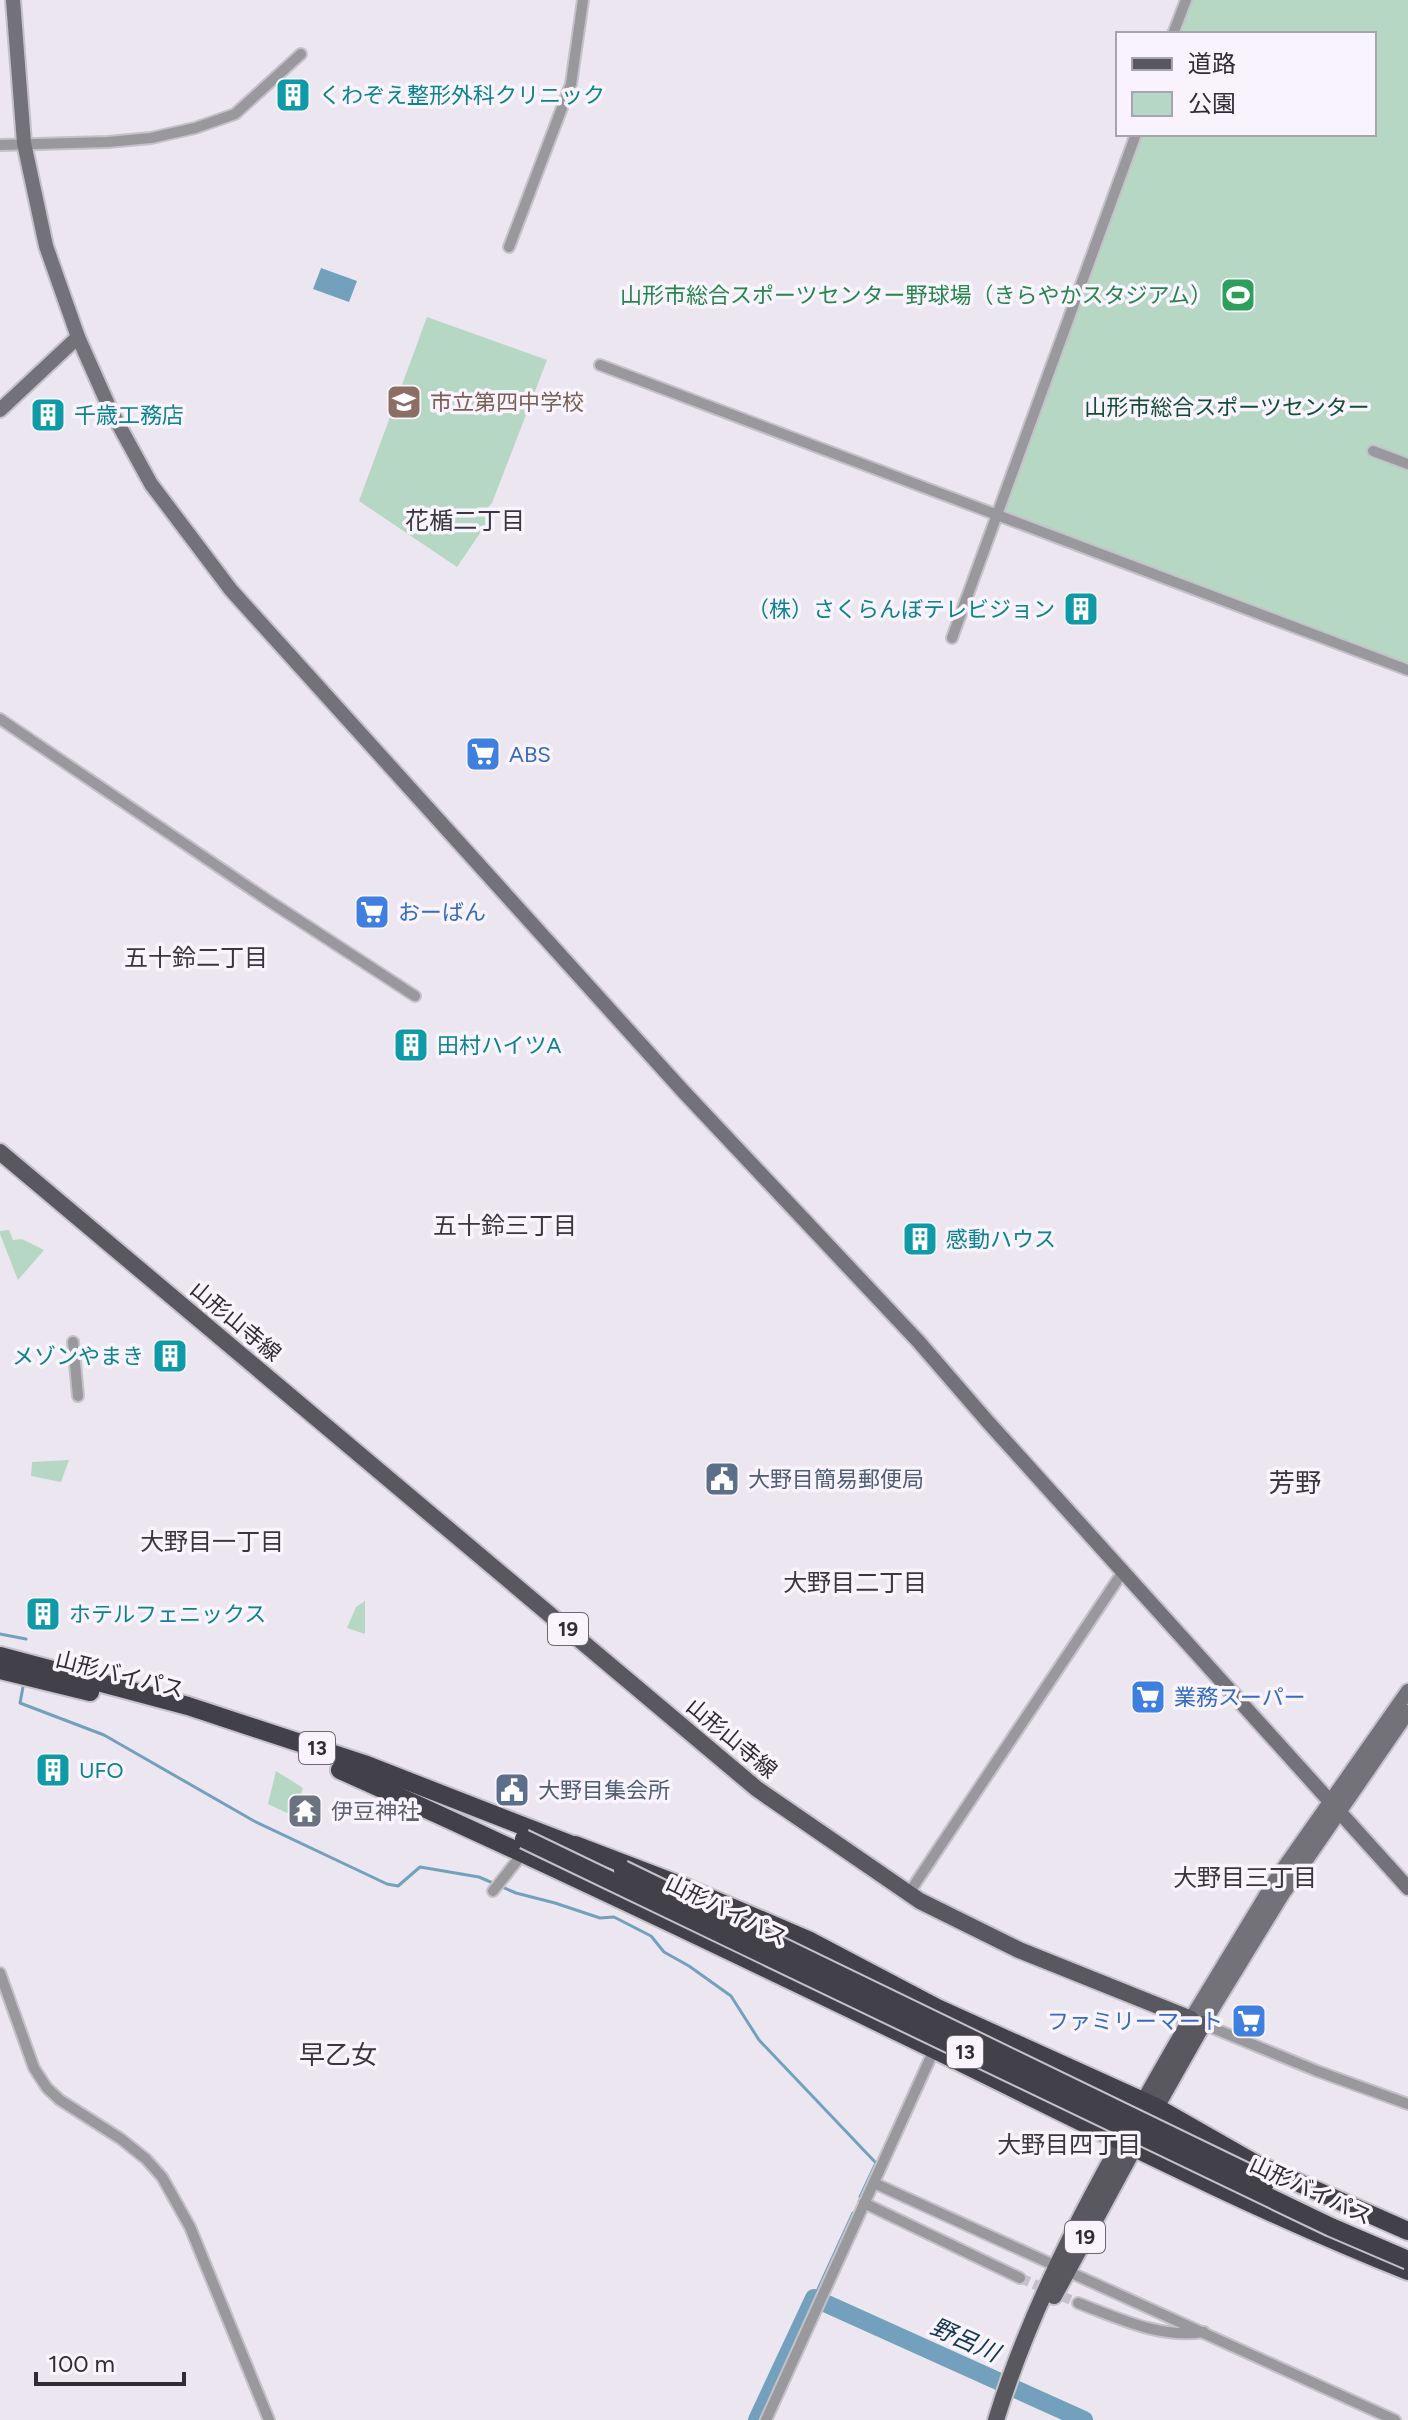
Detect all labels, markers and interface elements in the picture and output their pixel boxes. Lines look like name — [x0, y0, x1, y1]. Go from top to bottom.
legend — [1116, 32, 1376, 136]
text: 道路 — [1188, 49, 1236, 78]
building icon: くわぞえ整形外科クリニック — [274, 76, 312, 114]
place label: くわぞえ整形外科クリニック — [319, 82, 605, 109]
text: 公園 — [1188, 89, 1236, 118]
sports icon: 山形市総合スポーツセンター野球場（きらやかスタジアム） — [1219, 276, 1257, 314]
place label: 山形市総合スポーツセンター野球場（きらやかスタジアム） — [620, 282, 1212, 309]
school or university icon: 市立第四中学校 — [385, 383, 423, 421]
place label: 市立第四中学校 — [430, 389, 584, 416]
park label: 山形市総合スポーツセンター — [1084, 394, 1370, 421]
building icon: 千歳工務店 — [29, 396, 67, 434]
place label: 千歳工務店 — [74, 402, 184, 429]
district label: 花楯二丁目 — [405, 506, 525, 535]
building icon: （株）さくらんぼテレビジョン — [1062, 590, 1100, 628]
place label: （株）さくらんぼテレビジョン — [747, 596, 1055, 623]
supermarket icon: ABS — [464, 735, 502, 773]
place label: ABS — [509, 741, 551, 768]
supermarket icon: おーばん — [353, 893, 391, 931]
place label: おーばん — [398, 899, 486, 926]
district label: 五十鈴二丁目 — [124, 943, 268, 972]
building icon: 田村ハイツA — [392, 1026, 430, 1064]
place label: 田村ハイツA — [437, 1032, 562, 1059]
district label: 五十鈴三丁目 — [433, 1211, 577, 1240]
building icon: 感動ハウス — [901, 1220, 939, 1258]
place label: 感動ハウス — [946, 1226, 1056, 1253]
street label: 山形山寺線 — [185, 1276, 286, 1367]
building icon: メゾンやまき — [151, 1337, 189, 1375]
place label: メゾンやまき — [12, 1343, 144, 1370]
public building icon: 大野目簡易郵便局 — [703, 1460, 741, 1498]
place label: 大野目簡易郵便局 — [748, 1466, 924, 1493]
district label: 芳野 — [1269, 1467, 1321, 1499]
district label: 大野目一丁目 — [140, 1527, 284, 1556]
district label: 大野目二丁目 — [783, 1568, 927, 1597]
building icon: ホテルフェニックス — [24, 1595, 62, 1633]
place label: ホテルフェニックス — [69, 1601, 266, 1628]
road number: 19 — [548, 1613, 588, 1645]
street label: 山形バイパス — [53, 1645, 187, 1703]
supermarket icon: 業務スーパー — [1129, 1678, 1167, 1716]
place label: 業務スーパー — [1174, 1684, 1306, 1711]
street label: 山形山寺線 — [681, 1693, 782, 1784]
road number: 13 — [299, 1732, 335, 1764]
building icon: UFO — [34, 1751, 72, 1789]
place label: UFO — [79, 1757, 124, 1784]
public building icon: 大野目集会所 — [493, 1771, 531, 1809]
place label: 大野目集会所 — [538, 1777, 670, 1804]
temple icon: 伊豆神社 — [286, 1792, 324, 1830]
place label: 伊豆神社 — [331, 1798, 419, 1825]
district label: 大野目三丁目 — [1173, 1863, 1317, 1892]
street label: 山形バイパス — [662, 1869, 792, 1951]
supermarket icon: ファミリーマート — [1230, 2002, 1268, 2040]
place label: ファミリーマート — [1047, 2008, 1223, 2035]
road number: 13 — [947, 2036, 983, 2068]
district label: 早乙女 — [299, 2039, 377, 2071]
district label: 大野目四丁目 — [997, 2130, 1141, 2159]
street label: 山形バイパス — [1245, 2150, 1376, 2230]
road number: 19 — [1065, 2221, 1105, 2253]
water label: 野呂川 — [926, 2312, 1007, 2369]
scale bar — [36, 2336, 184, 2386]
text: 100 m — [48, 2349, 115, 2378]

